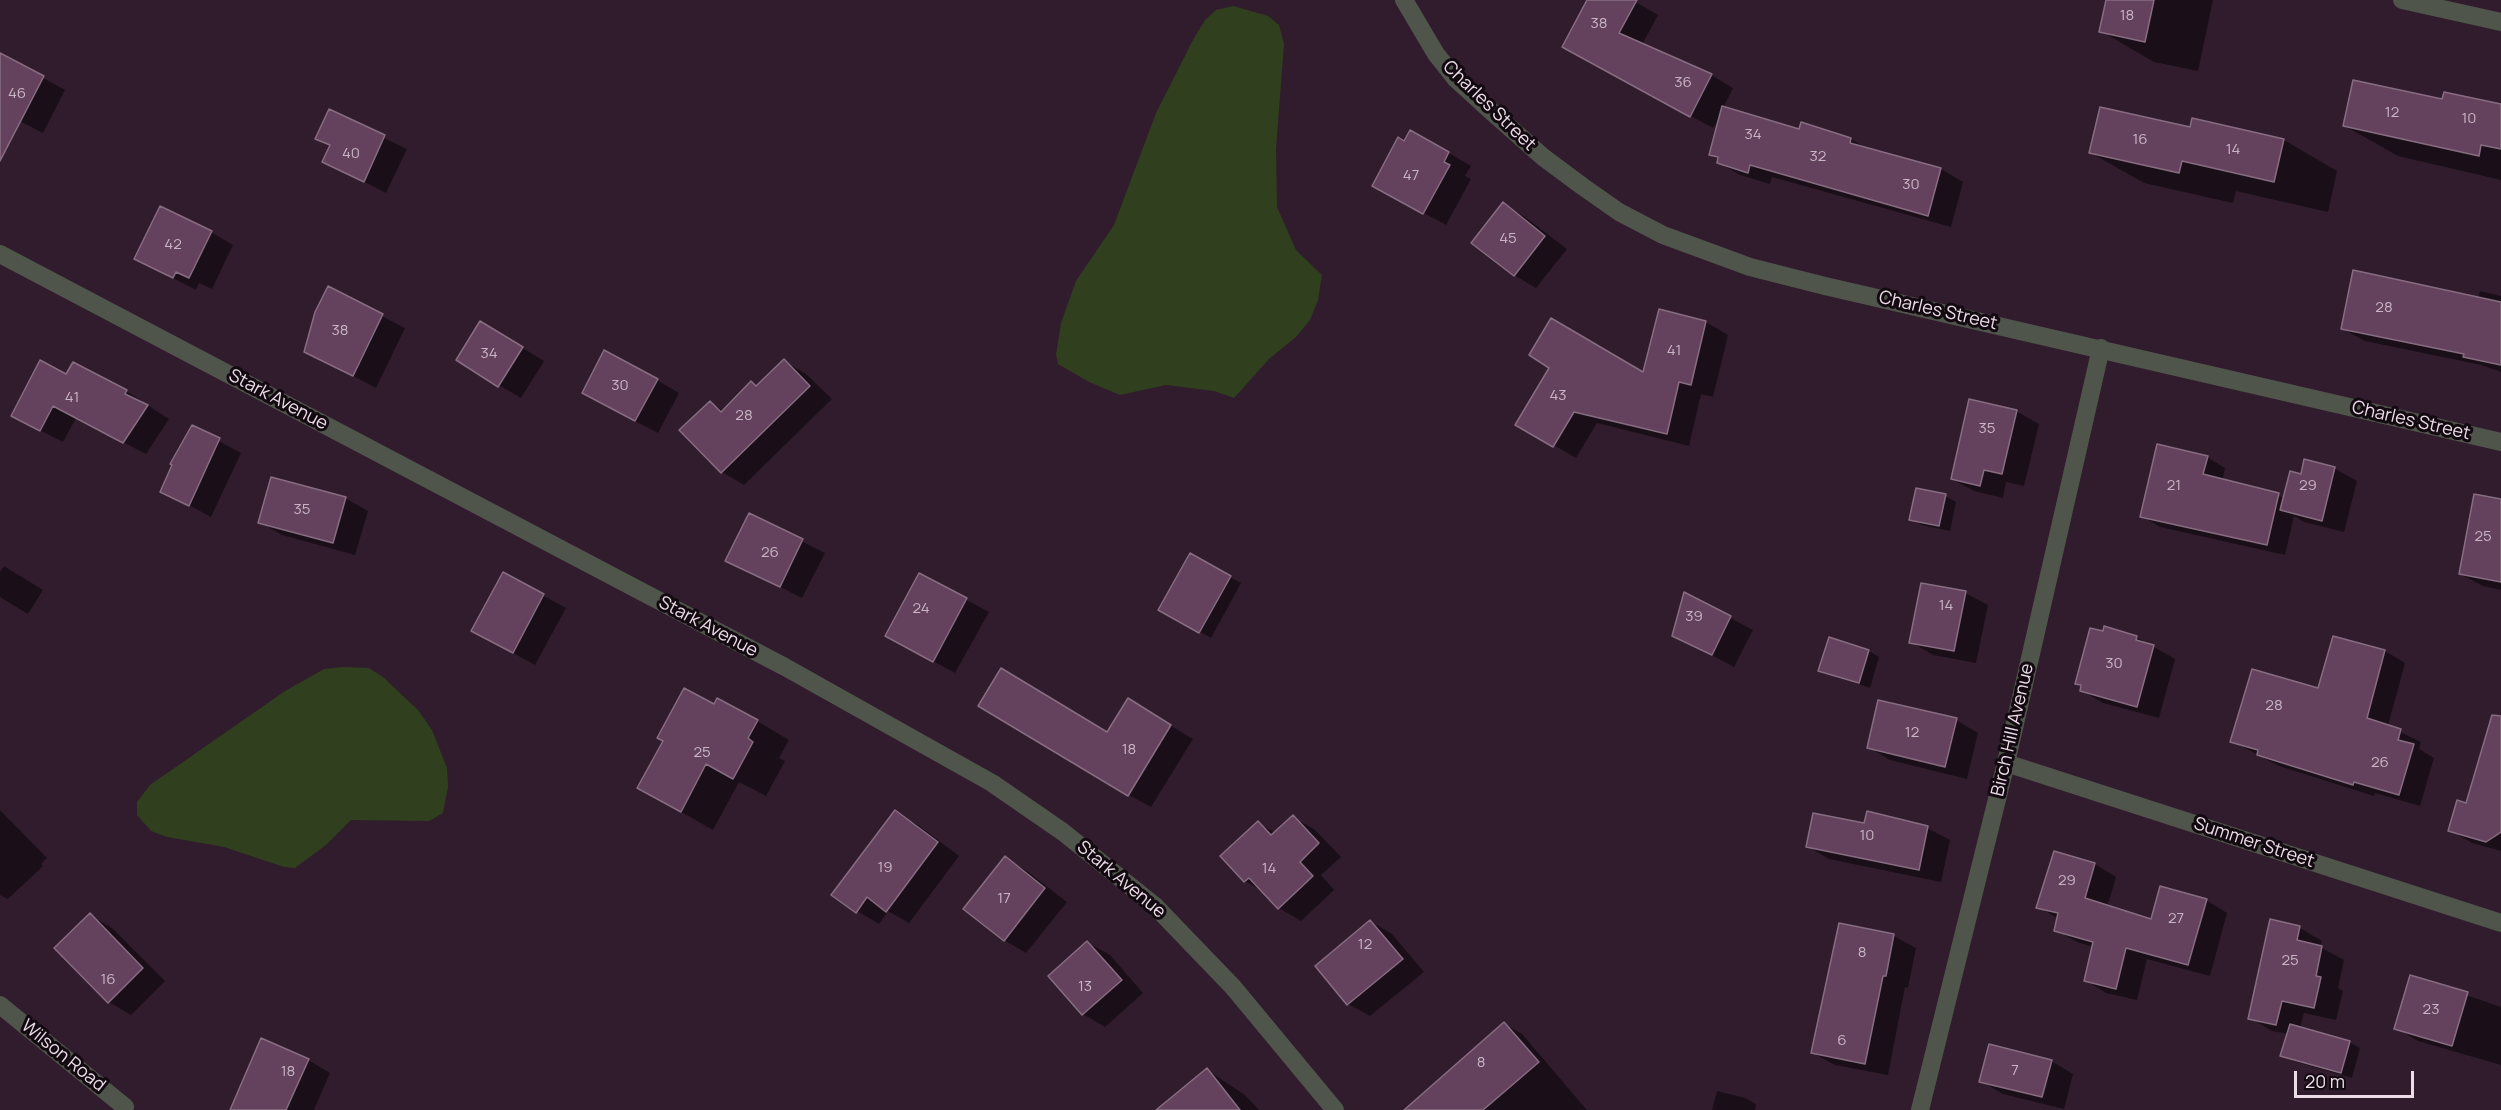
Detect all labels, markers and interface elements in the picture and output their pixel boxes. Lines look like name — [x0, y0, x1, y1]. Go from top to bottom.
house number: 18 — [2120, 7, 2134, 25]
house number: 38 — [1590, 15, 1608, 33]
street label: Charles Street — [1438, 56, 1540, 156]
house number: 36 — [1674, 74, 1692, 92]
house number: 46 — [8, 85, 26, 103]
house number: 12 — [2385, 104, 2399, 122]
house number: 10 — [2462, 110, 2476, 128]
house number: 34 — [1744, 126, 1762, 144]
house number: 16 — [2132, 131, 2148, 149]
house number: 14 — [2226, 141, 2240, 159]
house number: 40 — [342, 145, 360, 163]
house number: 32 — [1810, 148, 1826, 166]
house number: 47 — [1403, 167, 1419, 185]
house number: 30 — [1902, 176, 1920, 194]
house number: 45 — [1499, 230, 1517, 248]
house number: 42 — [164, 236, 182, 254]
street label: Charles Street — [1877, 287, 1999, 335]
house number: 28 — [2375, 299, 2393, 317]
house number: 38 — [331, 322, 349, 340]
house number: 41 — [1667, 342, 1681, 360]
house number: 34 — [480, 345, 498, 363]
street label: Stark Avenue — [225, 365, 331, 435]
house number: 30 — [611, 377, 629, 395]
house number: 43 — [1549, 387, 1567, 405]
house number: 41 — [65, 389, 79, 407]
street label: Charles Street — [2350, 397, 2472, 445]
house number: 28 — [735, 407, 753, 425]
house number: 35 — [1979, 420, 1995, 438]
house number: 21 — [2167, 477, 2181, 495]
house number: 29 — [2299, 477, 2317, 495]
house number: 35 — [294, 501, 310, 519]
house number: 25 — [2474, 528, 2492, 546]
house number: 26 — [761, 544, 779, 562]
street label: Stark Avenue — [655, 592, 761, 662]
house number: 14 — [1939, 597, 1953, 615]
house number: 24 — [912, 600, 930, 618]
house number: 39 — [1685, 608, 1703, 626]
house number: 30 — [2105, 655, 2123, 673]
street label: Birch Hill Avenue — [1987, 661, 2039, 799]
house number: 28 — [2265, 697, 2283, 715]
house number: 12 — [1905, 724, 1919, 742]
house number: 18 — [1122, 741, 1136, 759]
house number: 25 — [693, 744, 711, 762]
house number: 26 — [2371, 754, 2389, 772]
street label: Summer Street — [2191, 813, 2317, 873]
house number: 10 — [1860, 827, 1874, 845]
street label: Stark Avenue — [1072, 837, 1170, 923]
house number: 19 — [877, 859, 893, 877]
house number: 14 — [1262, 860, 1276, 878]
house number: 29 — [2058, 872, 2076, 890]
house number: 17 — [997, 890, 1011, 908]
house number: 27 — [2168, 910, 2184, 928]
house number: 12 — [1358, 936, 1372, 954]
house number: 8 — [1858, 944, 1866, 962]
house number: 25 — [2281, 952, 2299, 970]
house number: 16 — [100, 971, 116, 989]
house number: 13 — [1078, 978, 1092, 996]
house number: 23 — [2423, 1001, 2439, 1019]
street label: Wilson Road — [17, 1016, 109, 1096]
house number: 6 — [1837, 1032, 1847, 1050]
house number: 8 — [1477, 1054, 1485, 1072]
scale bar — [2297, 1059, 2417, 1097]
house number: 7 — [2011, 1062, 2019, 1080]
house number: 18 — [281, 1063, 295, 1081]
text: 20 m — [2305, 1069, 2345, 1093]

